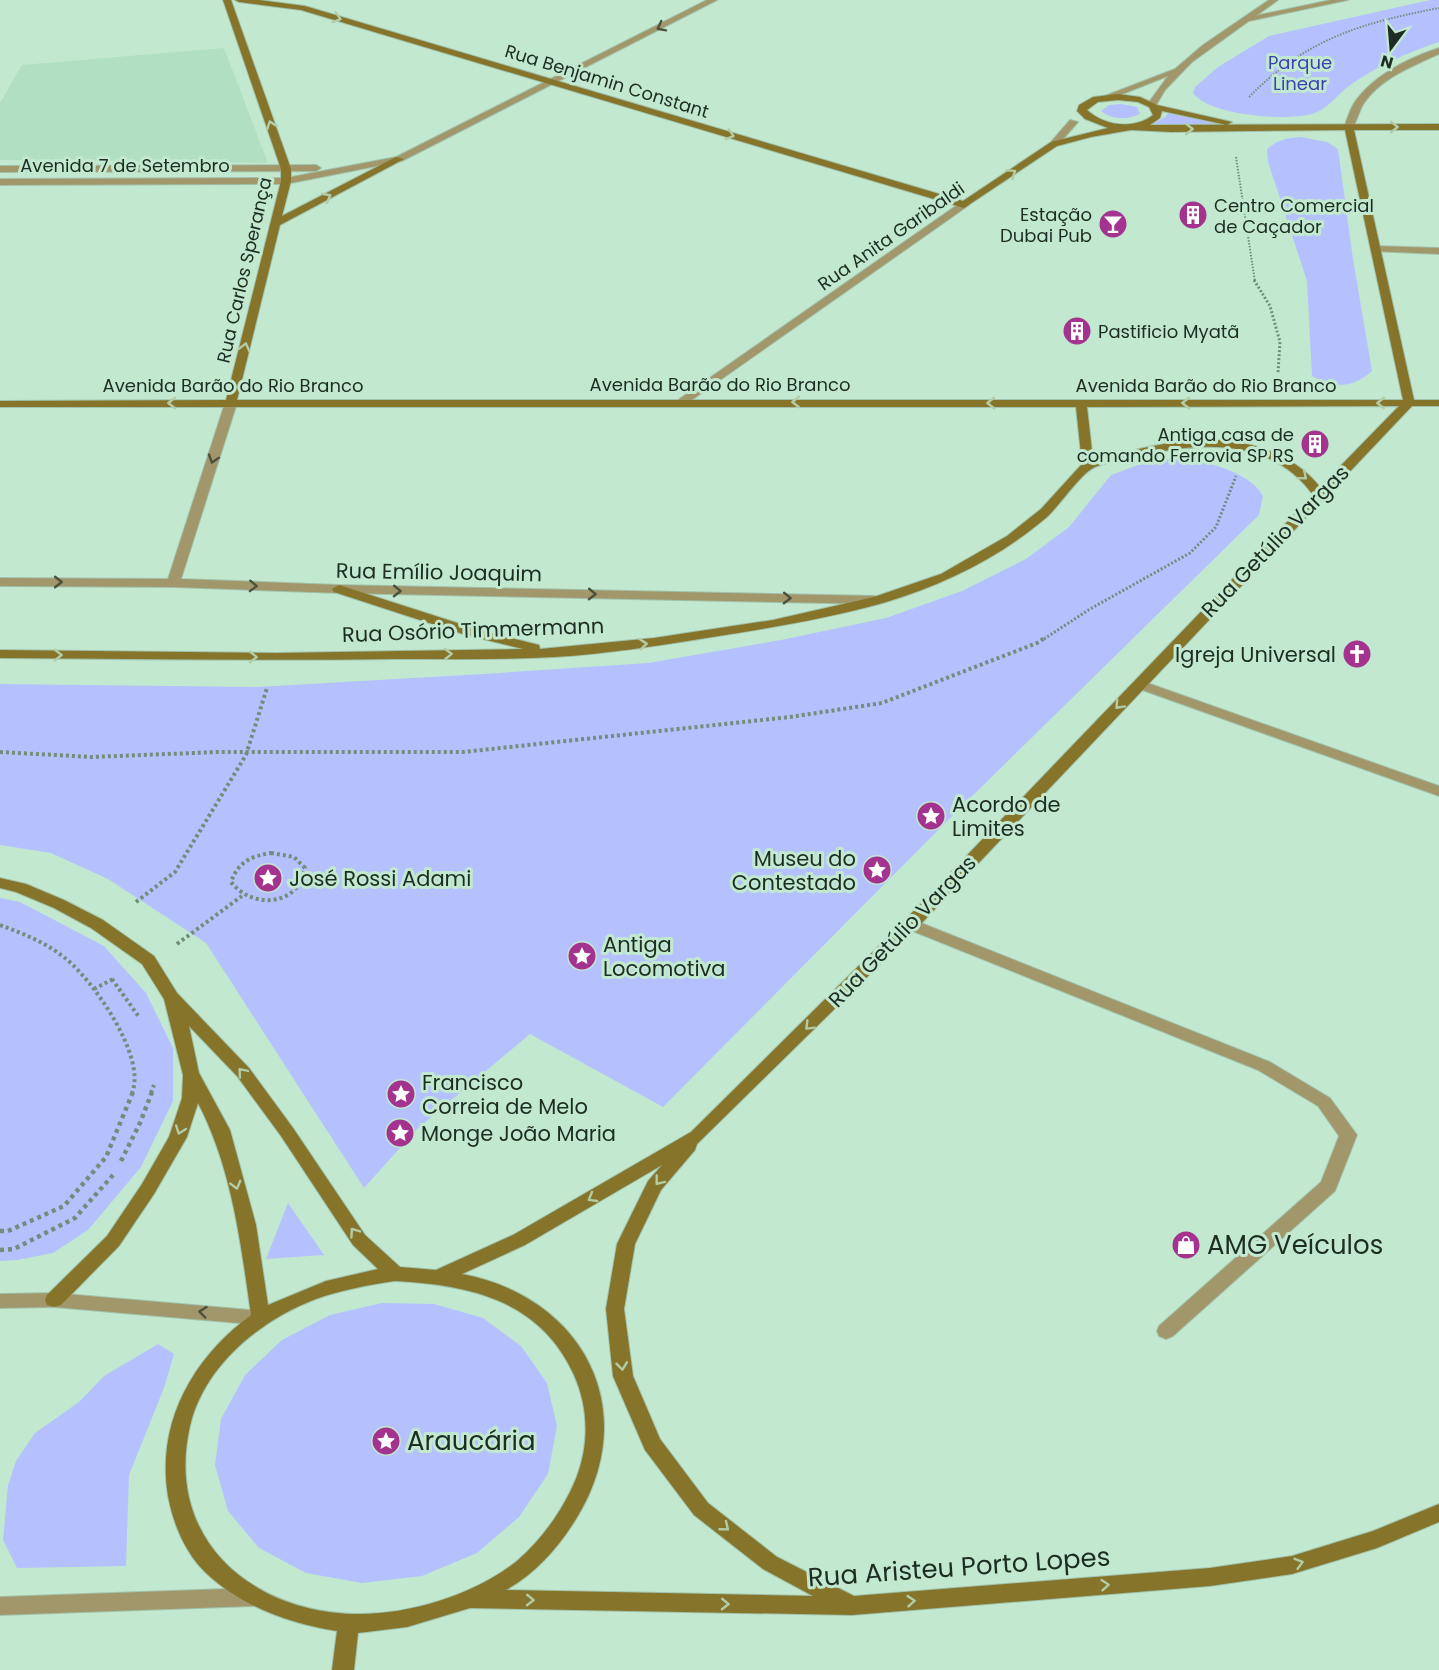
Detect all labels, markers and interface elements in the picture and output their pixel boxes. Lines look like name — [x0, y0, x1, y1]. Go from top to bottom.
one-way arrow — [331, 11, 342, 23]
north arrow — [1361, 18, 1421, 78]
one-way arrow — [656, 20, 667, 31]
street label: Rua Benjamin Constant — [502, 38, 712, 124]
text: N — [1378, 49, 1396, 75]
park label: Parque Linear — [1268, 50, 1332, 96]
one-way arrow — [265, 120, 278, 131]
one-way arrow — [1390, 121, 1399, 133]
one-way arrow — [1185, 123, 1194, 135]
one-way arrow — [724, 128, 735, 140]
street label: Avenida 7 de Setembro — [20, 153, 230, 178]
one-way arrow — [1006, 168, 1016, 180]
street label: Rua Carlos Sperança — [210, 175, 278, 365]
street label: Rua Anita Garibaldi — [813, 176, 969, 296]
one-way arrow — [321, 193, 331, 204]
place label: Centro Comercial de Caçador — [1214, 193, 1374, 239]
building icon: Centro Comercial de Caçador — [1177, 199, 1209, 231]
place label: Estação Dubai Pub — [1000, 202, 1092, 248]
bar icon: Estação Dubai Pub — [1097, 208, 1129, 240]
building icon: Pastificio Myatã — [1061, 315, 1093, 347]
place label: Pastificio Myatã — [1098, 319, 1240, 344]
one-way arrow — [237, 342, 250, 352]
street label: Avenida Barão do Rio Branco — [590, 372, 850, 397]
street label: Avenida Barão do Rio Branco — [103, 373, 363, 398]
street label: Avenida Barão do Rio Branco — [1076, 373, 1336, 398]
one-way arrow — [791, 396, 800, 408]
one-way arrow — [168, 397, 177, 409]
one-way arrow — [986, 397, 995, 409]
one-way arrow — [1181, 397, 1190, 409]
one-way arrow — [1376, 397, 1385, 409]
place label: Antiga casa de comando Ferrovia SP RS — [1077, 422, 1294, 468]
building icon: Antiga casa de comando Ferrovia SP RS — [1299, 428, 1331, 460]
one-way arrow — [208, 453, 220, 464]
street label: Rua Getúlio Vargas — [1195, 458, 1355, 624]
one-way arrow — [1296, 468, 1307, 479]
street label: Rua Emílio Joaquim — [336, 556, 542, 588]
one-way arrow — [54, 576, 63, 588]
one-way arrow — [249, 580, 258, 593]
one-way arrow — [393, 584, 402, 597]
one-way arrow — [588, 588, 597, 600]
one-way arrow — [783, 592, 792, 604]
street label: Rua Osório Timmermann — [341, 611, 605, 649]
one-way arrow — [638, 638, 648, 651]
church icon: Igreja Universal — [1341, 638, 1373, 670]
place label: Igreja Universal — [1175, 640, 1336, 669]
one-way arrow — [444, 648, 453, 661]
one-way arrow — [54, 649, 63, 661]
one-way arrow — [249, 651, 258, 663]
one-way arrow — [1116, 697, 1127, 708]
place label: Acordo de Limites — [952, 790, 1061, 843]
place icon: Acordo de Limites — [915, 800, 947, 832]
place label: Museu do Contestado — [732, 844, 856, 897]
street label: Rua Getúlio Vargas — [822, 848, 982, 1014]
place icon: Museu do Contestado — [861, 854, 893, 886]
place icon: José Rossi Adami — [252, 862, 284, 894]
place label: José Rossi Adami — [289, 864, 471, 893]
place label: Antiga Locomotiva — [603, 930, 726, 983]
place icon: Antiga Locomotiva — [566, 940, 598, 972]
one-way arrow — [805, 1018, 816, 1029]
one-way arrow — [239, 1068, 250, 1079]
place label: Francisco Correia de Melo — [422, 1068, 588, 1121]
place icon: Francisco Correia de Melo — [385, 1078, 417, 1110]
place icon: Monge João Maria — [384, 1117, 416, 1149]
place label: Monge João Maria — [421, 1119, 616, 1148]
one-way arrow — [175, 1124, 188, 1134]
one-way arrow — [655, 1174, 666, 1185]
one-way arrow — [228, 1180, 241, 1190]
one-way arrow — [588, 1190, 598, 1202]
place label: AMG Veículos — [1207, 1227, 1383, 1263]
one-way arrow — [350, 1228, 361, 1239]
shop icon: AMG Veículos — [1170, 1229, 1202, 1261]
one-way arrow — [199, 1306, 208, 1319]
one-way arrow — [615, 1362, 628, 1371]
place label: Araucária — [407, 1423, 535, 1459]
place icon: Araucária — [370, 1425, 402, 1457]
one-way arrow — [718, 1520, 729, 1531]
street label: Rua Aristeu Porto Lopes — [807, 1538, 1111, 1596]
one-way arrow — [1293, 1558, 1303, 1570]
one-way arrow — [1101, 1579, 1110, 1592]
one-way arrow — [526, 1594, 535, 1606]
one-way arrow — [906, 1595, 915, 1608]
one-way arrow — [720, 1597, 729, 1610]

